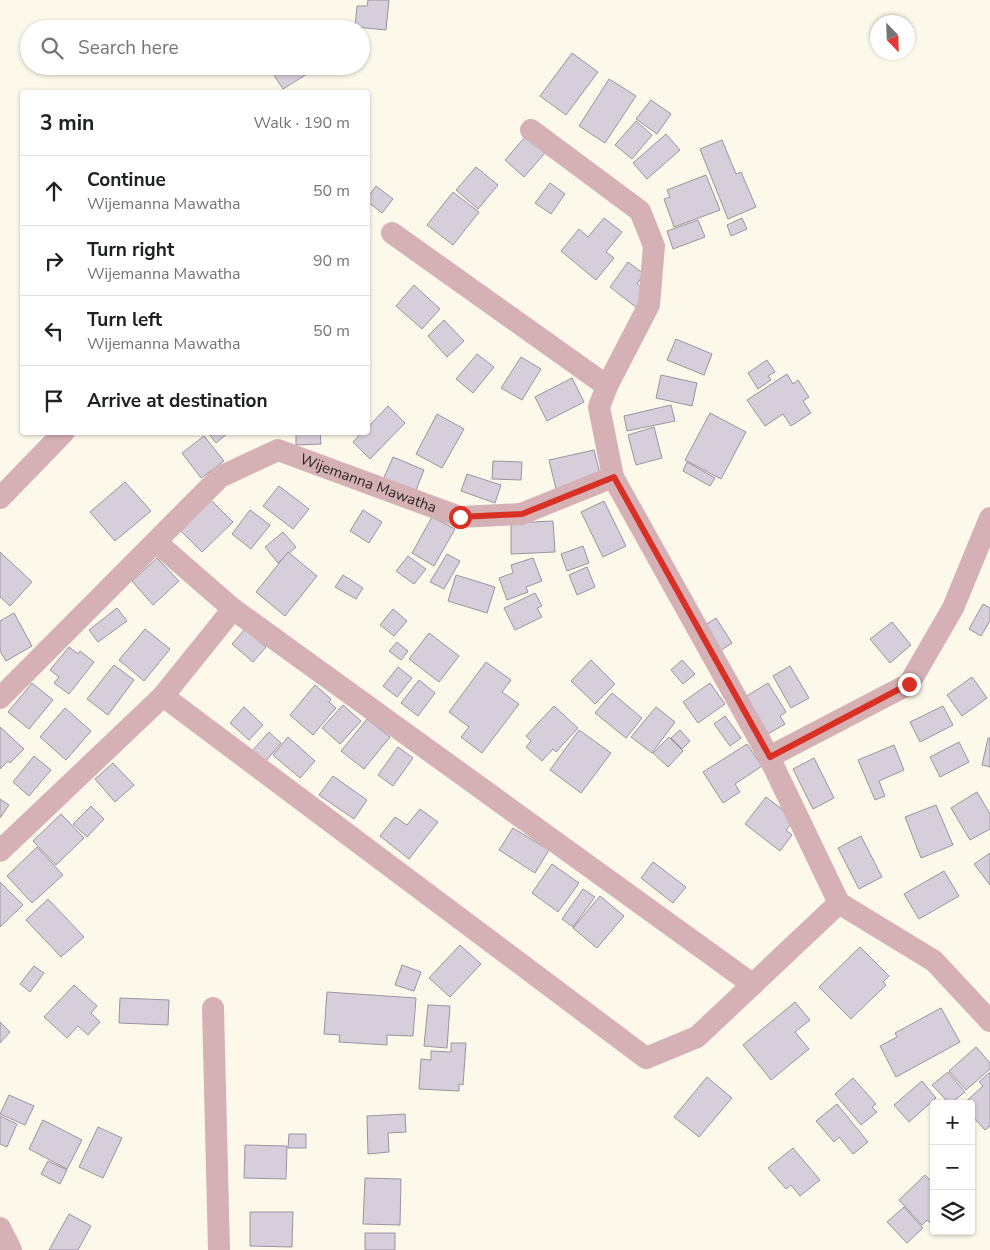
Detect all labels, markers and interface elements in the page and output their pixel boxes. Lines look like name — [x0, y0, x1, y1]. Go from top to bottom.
north arrow — [870, 15, 915, 60]
search box — [20, 20, 370, 75]
icon: search — [38, 34, 66, 62]
text: Search here — [78, 35, 179, 61]
text: 3 min — [40, 109, 94, 137]
text: Walk · 190 m — [254, 112, 350, 134]
text: Continue — [87, 167, 166, 193]
icon: ahead — [40, 177, 68, 205]
text: 50 m — [313, 180, 350, 202]
text: Wijemanna Mawatha — [87, 193, 241, 215]
text: Turn right — [87, 237, 174, 263]
icon: right — [40, 247, 68, 275]
text: 90 m — [313, 250, 350, 272]
text: Wijemanna Mawatha — [87, 263, 241, 285]
text: Turn left — [87, 307, 162, 333]
icon: left — [40, 317, 68, 345]
text: 50 m — [313, 320, 350, 342]
text: Wijemanna Mawatha — [87, 333, 241, 355]
icon: arrive — [40, 387, 68, 415]
text: Arrive at destination — [87, 388, 268, 414]
street label: Wijemanna Mawatha — [297, 449, 439, 518]
route start — [449, 506, 472, 529]
route end — [898, 673, 921, 696]
map controls — [930, 1100, 975, 1235]
button: + — [930, 1100, 975, 1145]
button: − — [930, 1145, 975, 1190]
button: layers — [930, 1190, 975, 1235]

